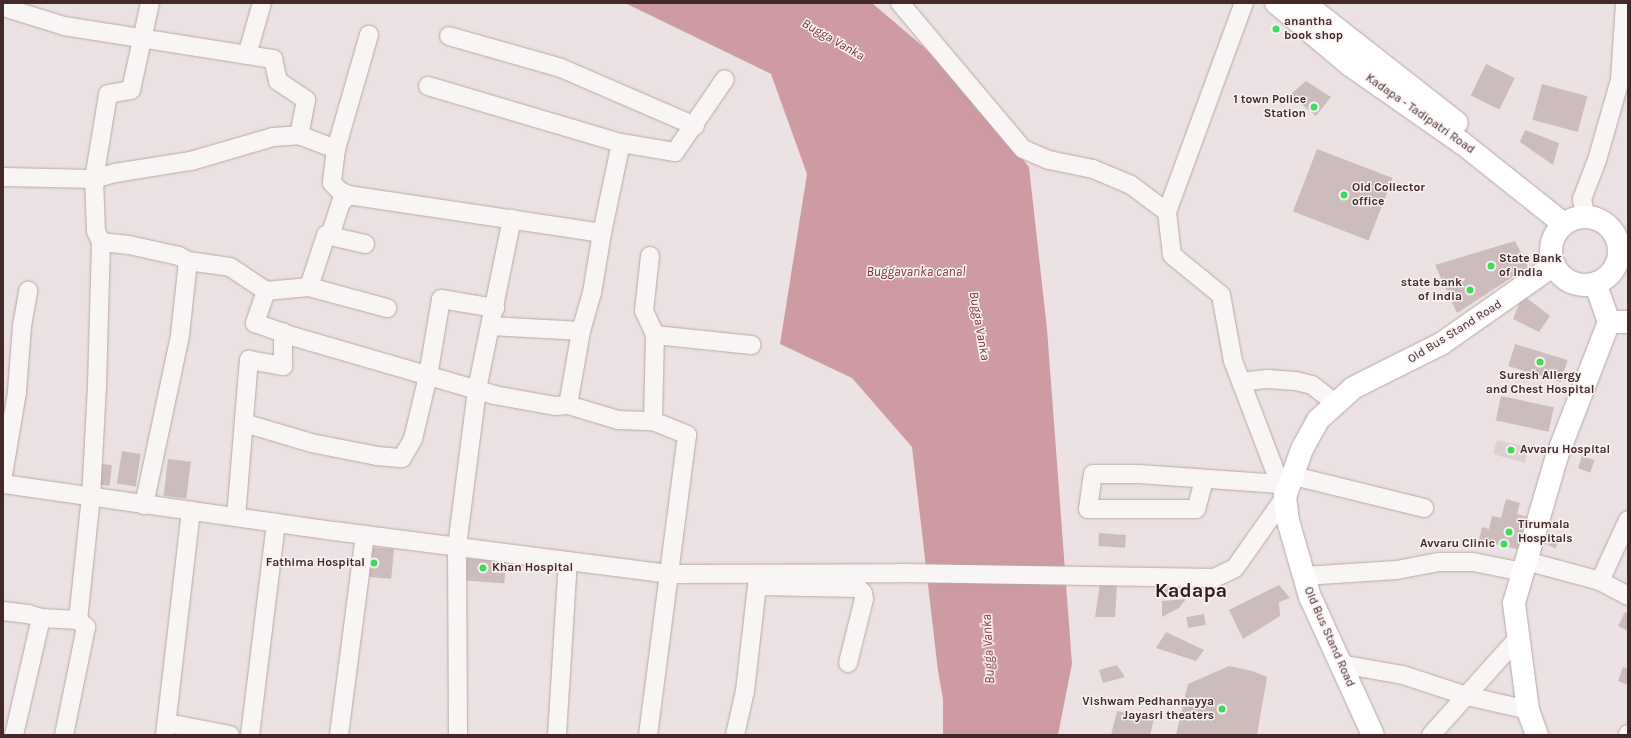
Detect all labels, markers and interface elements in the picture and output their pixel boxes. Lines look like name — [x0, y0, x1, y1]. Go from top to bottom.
place label: anantha book shop — [1284, 15, 1343, 43]
water label: Bugga Vanka — [799, 16, 867, 64]
marker: anantha book shop — [1271, 24, 1281, 34]
street label: Kadapa - Tadipatri Road — [1363, 71, 1477, 157]
place label: 1 town Police Station — [1233, 93, 1306, 121]
marker: 1 town Police Station — [1309, 102, 1319, 112]
place label: Old Collector office — [1352, 181, 1425, 209]
marker: Old Collector office — [1339, 190, 1349, 200]
place label: State Bank of India — [1499, 252, 1562, 280]
marker: State Bank of India — [1486, 261, 1496, 271]
water label: Buggavanka canal — [866, 264, 966, 280]
place label: state bank of india — [1401, 276, 1462, 304]
marker: state bank of india — [1465, 285, 1475, 295]
water label: Bugga Vanka — [965, 290, 993, 362]
street label: Old Bus Stand Road — [1405, 297, 1505, 367]
marker: Suresh Allergy and Chest Hospital — [1534, 356, 1546, 368]
place label: Suresh Allergy and Chest Hospital — [1486, 369, 1594, 397]
place label: Avvaru Hospital — [1520, 443, 1610, 457]
marker: Avvaru Hospital — [1505, 444, 1517, 456]
place label: Tirumala Hospitals — [1518, 518, 1573, 546]
marker: Tirumala Hospitals — [1503, 526, 1515, 538]
place label: Avvaru Clinic — [1420, 537, 1495, 551]
marker: Avvaru Clinic — [1498, 538, 1510, 550]
place label: Fathima Hospital — [266, 556, 365, 570]
marker: Fathima Hospital — [368, 557, 380, 569]
place label: Khan Hospital — [492, 561, 573, 575]
marker: Khan Hospital — [477, 562, 489, 574]
district label: Kadapa — [1155, 578, 1227, 602]
street label: Old Bus Stand Road — [1300, 585, 1358, 689]
water label: Bugga Vanka — [979, 614, 999, 684]
place label: Vishwam Pedhannayya Jayasri theaters — [1082, 695, 1214, 723]
marker: Vishwam Pedhannayya Jayasri theaters — [1217, 704, 1227, 714]

